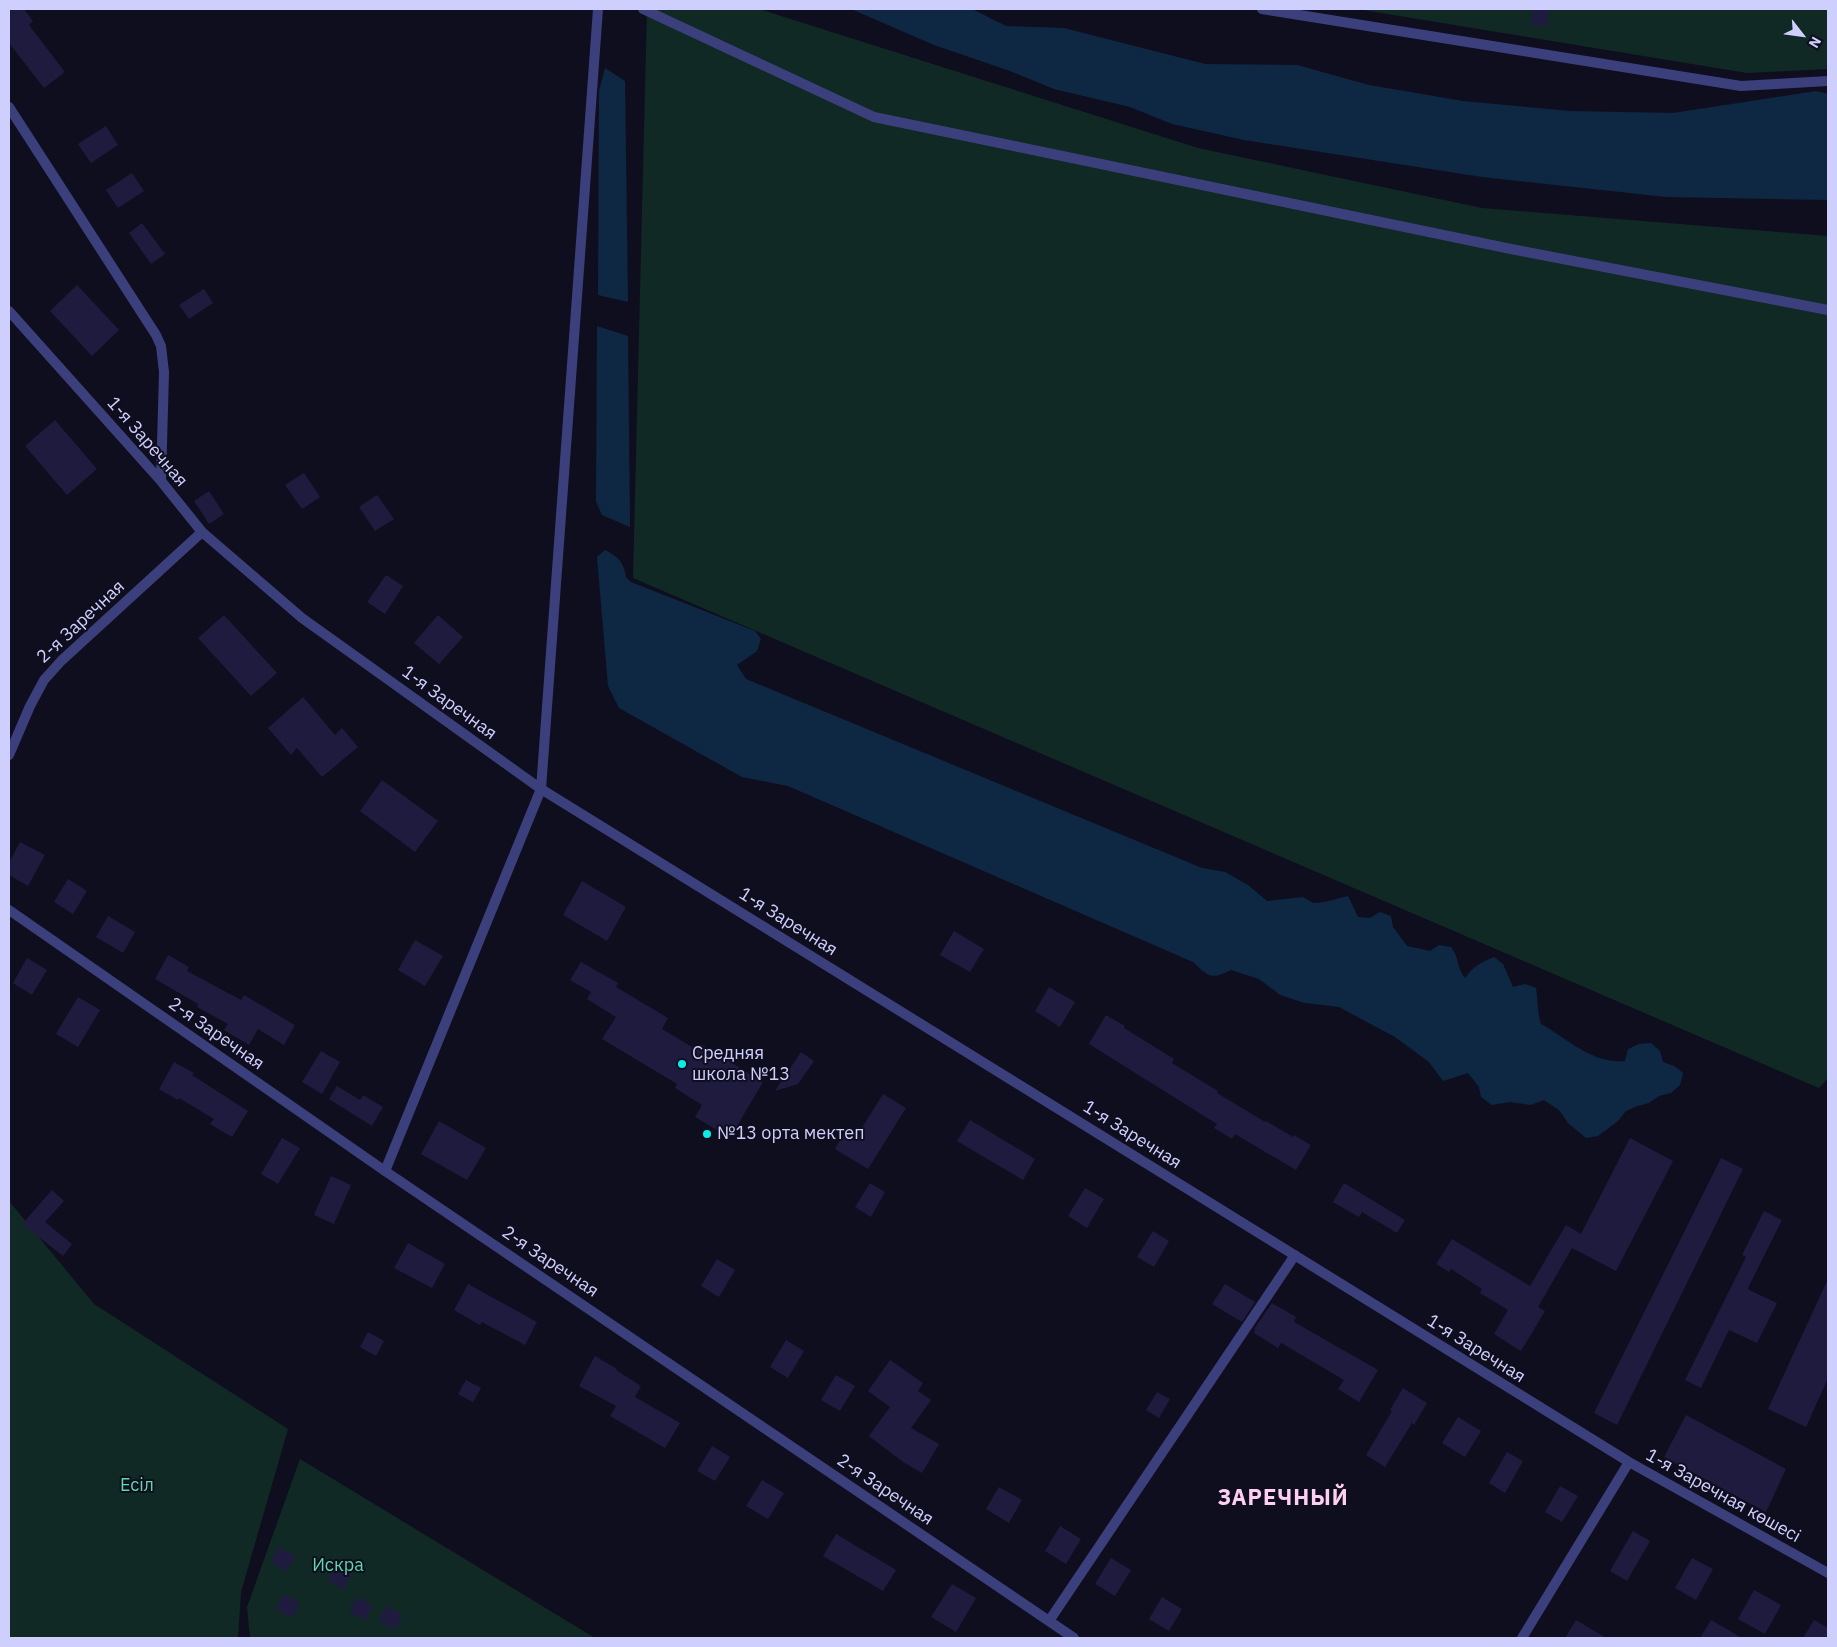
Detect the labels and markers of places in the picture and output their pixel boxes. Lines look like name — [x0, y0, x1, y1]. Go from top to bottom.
place label: Средняя школа №13 — [692, 1043, 790, 1086]
marker: Средняя школа №13 — [676, 1058, 688, 1070]
place label: №13 орта мектеп — [717, 1123, 865, 1145]
marker: №13 орта мектеп — [701, 1128, 713, 1140]

